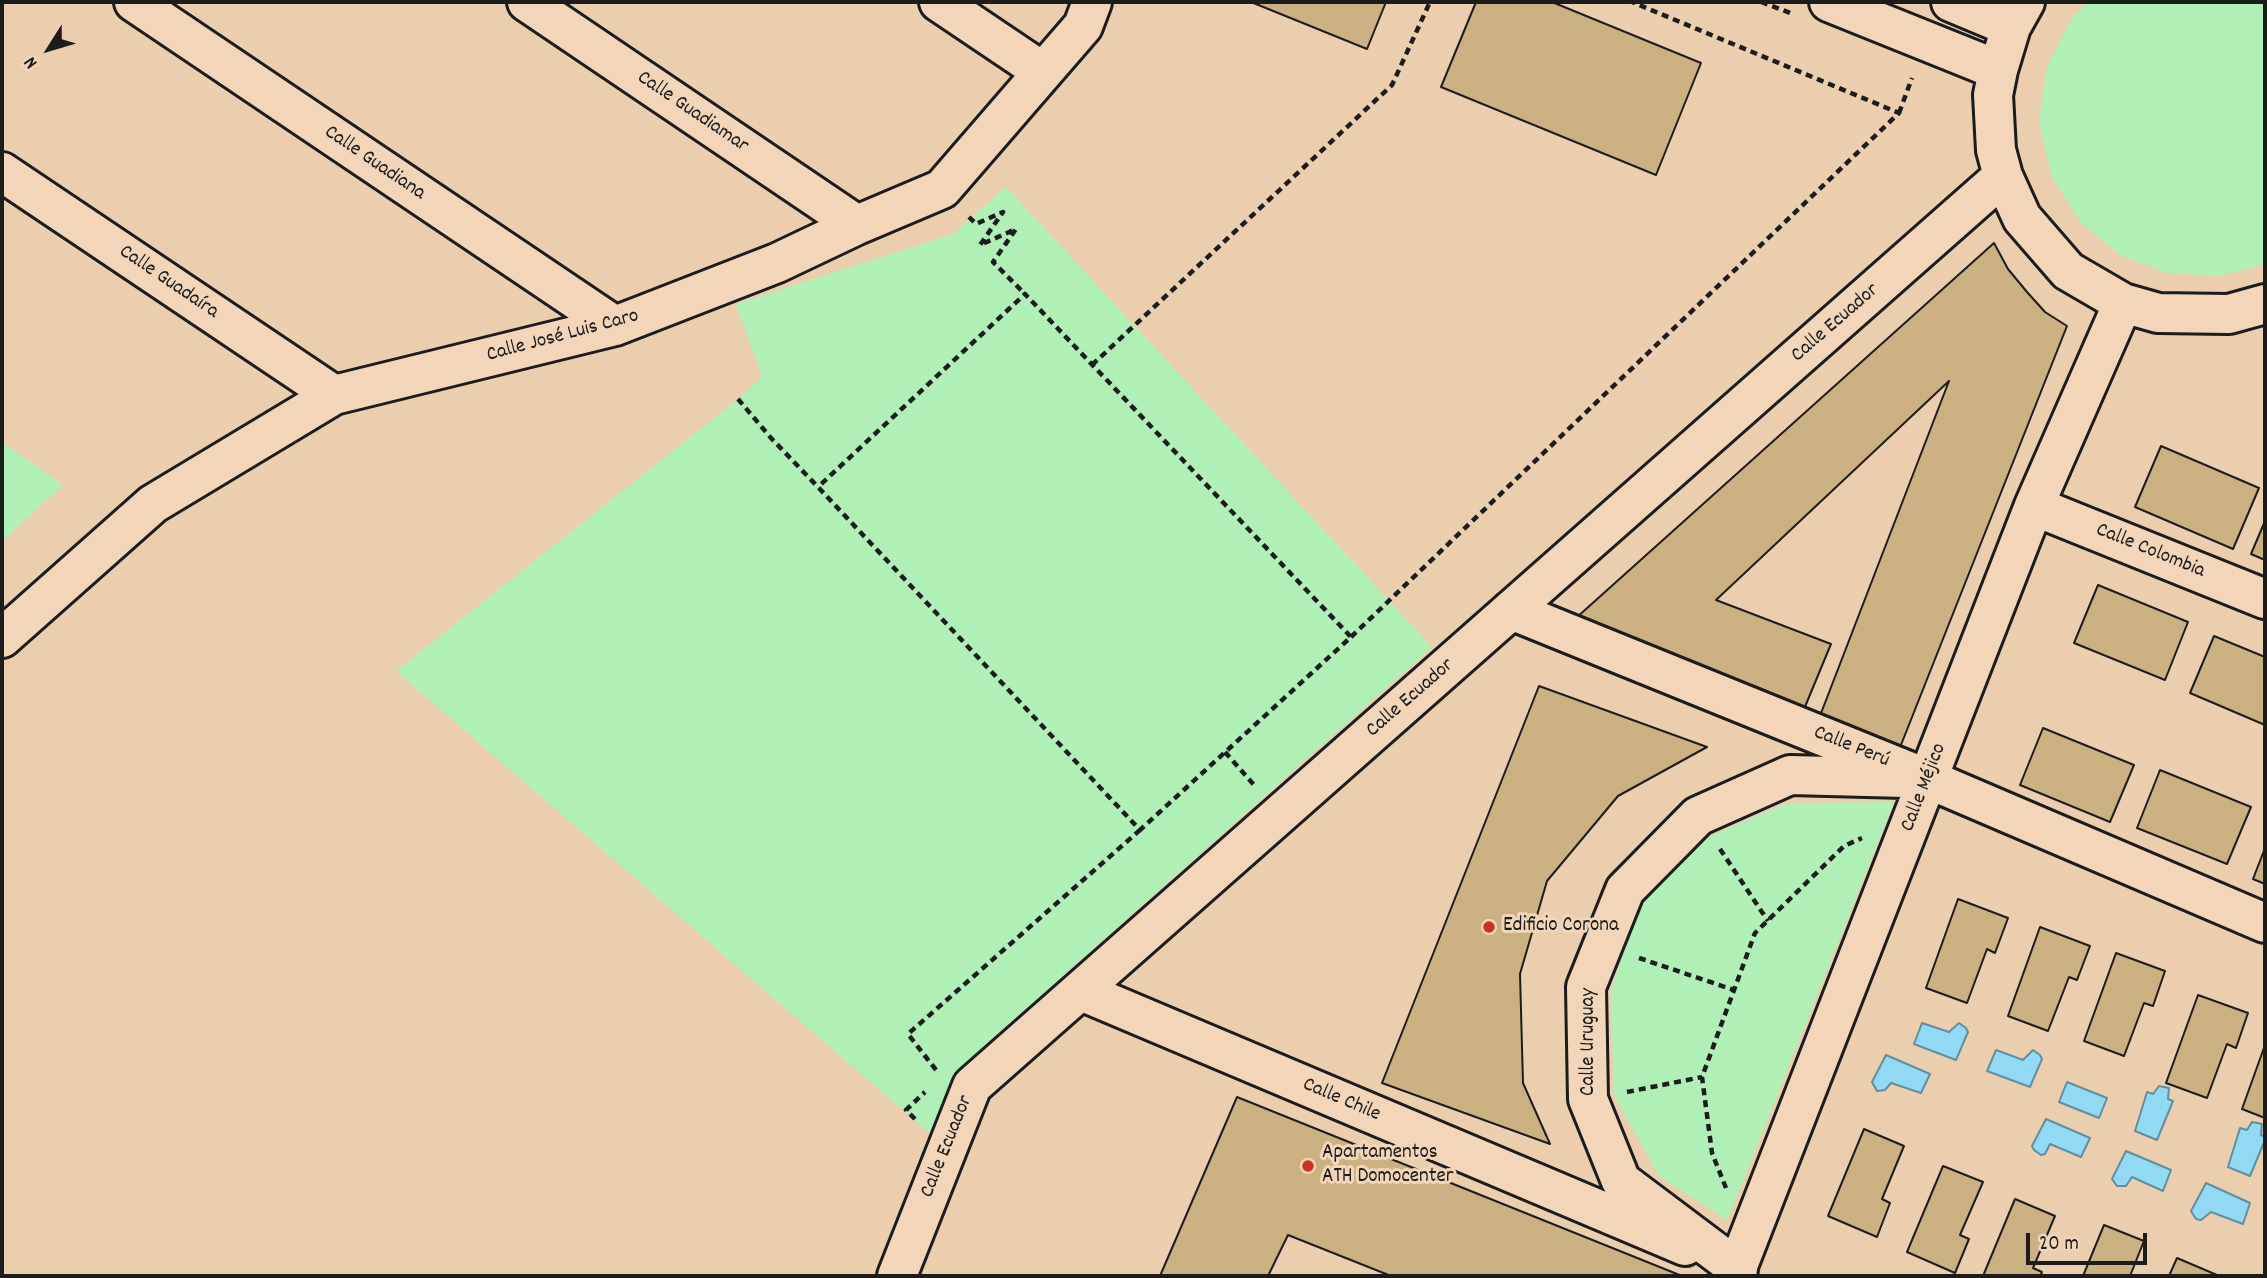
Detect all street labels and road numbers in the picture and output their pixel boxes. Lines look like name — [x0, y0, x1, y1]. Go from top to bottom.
street label: Calle Guadiamar — [631, 66, 753, 160]
street label: Calle Guadiana — [319, 121, 429, 207]
street label: Calle Guadaíra — [113, 240, 223, 326]
street label: Calle Ecuador — [1787, 279, 1885, 369]
street label: Calle José Luis Caro — [484, 305, 642, 369]
street label: Calle Colombia — [2092, 519, 2208, 585]
street label: Calle Ecuador — [1362, 654, 1460, 744]
street label: Calle Perú — [1809, 721, 1893, 775]
street label: Calle Méjico — [1897, 740, 1953, 836]
street label: Calle Uruguay — [1577, 988, 1603, 1096]
street label: Calle Chile — [1298, 1073, 1384, 1129]
street label: Calle Ecuador — [916, 1092, 980, 1202]

